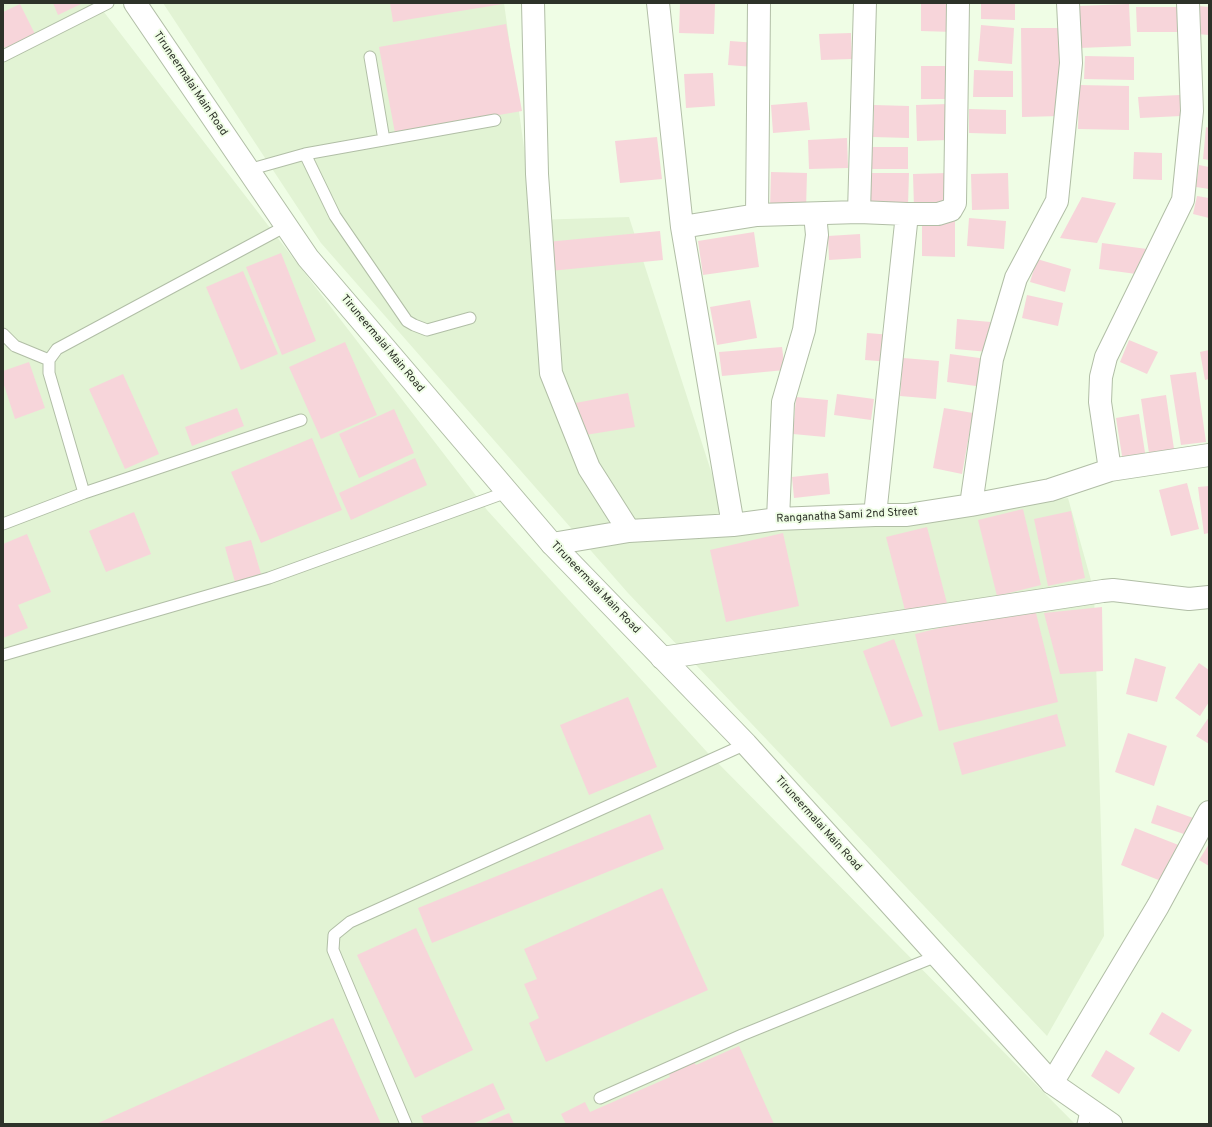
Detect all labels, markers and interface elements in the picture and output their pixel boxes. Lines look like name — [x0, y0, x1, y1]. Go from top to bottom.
street label: Tiruneermalai Main Road — [150, 29, 230, 139]
street label: Tiruneermalai Main Road — [337, 293, 427, 395]
street label: Ranganatha Sami 2nd Street — [776, 506, 918, 526]
street label: Tiruneermalai Main Road — [548, 539, 642, 637]
street label: Tiruneermalai Main Road — [772, 774, 864, 874]

